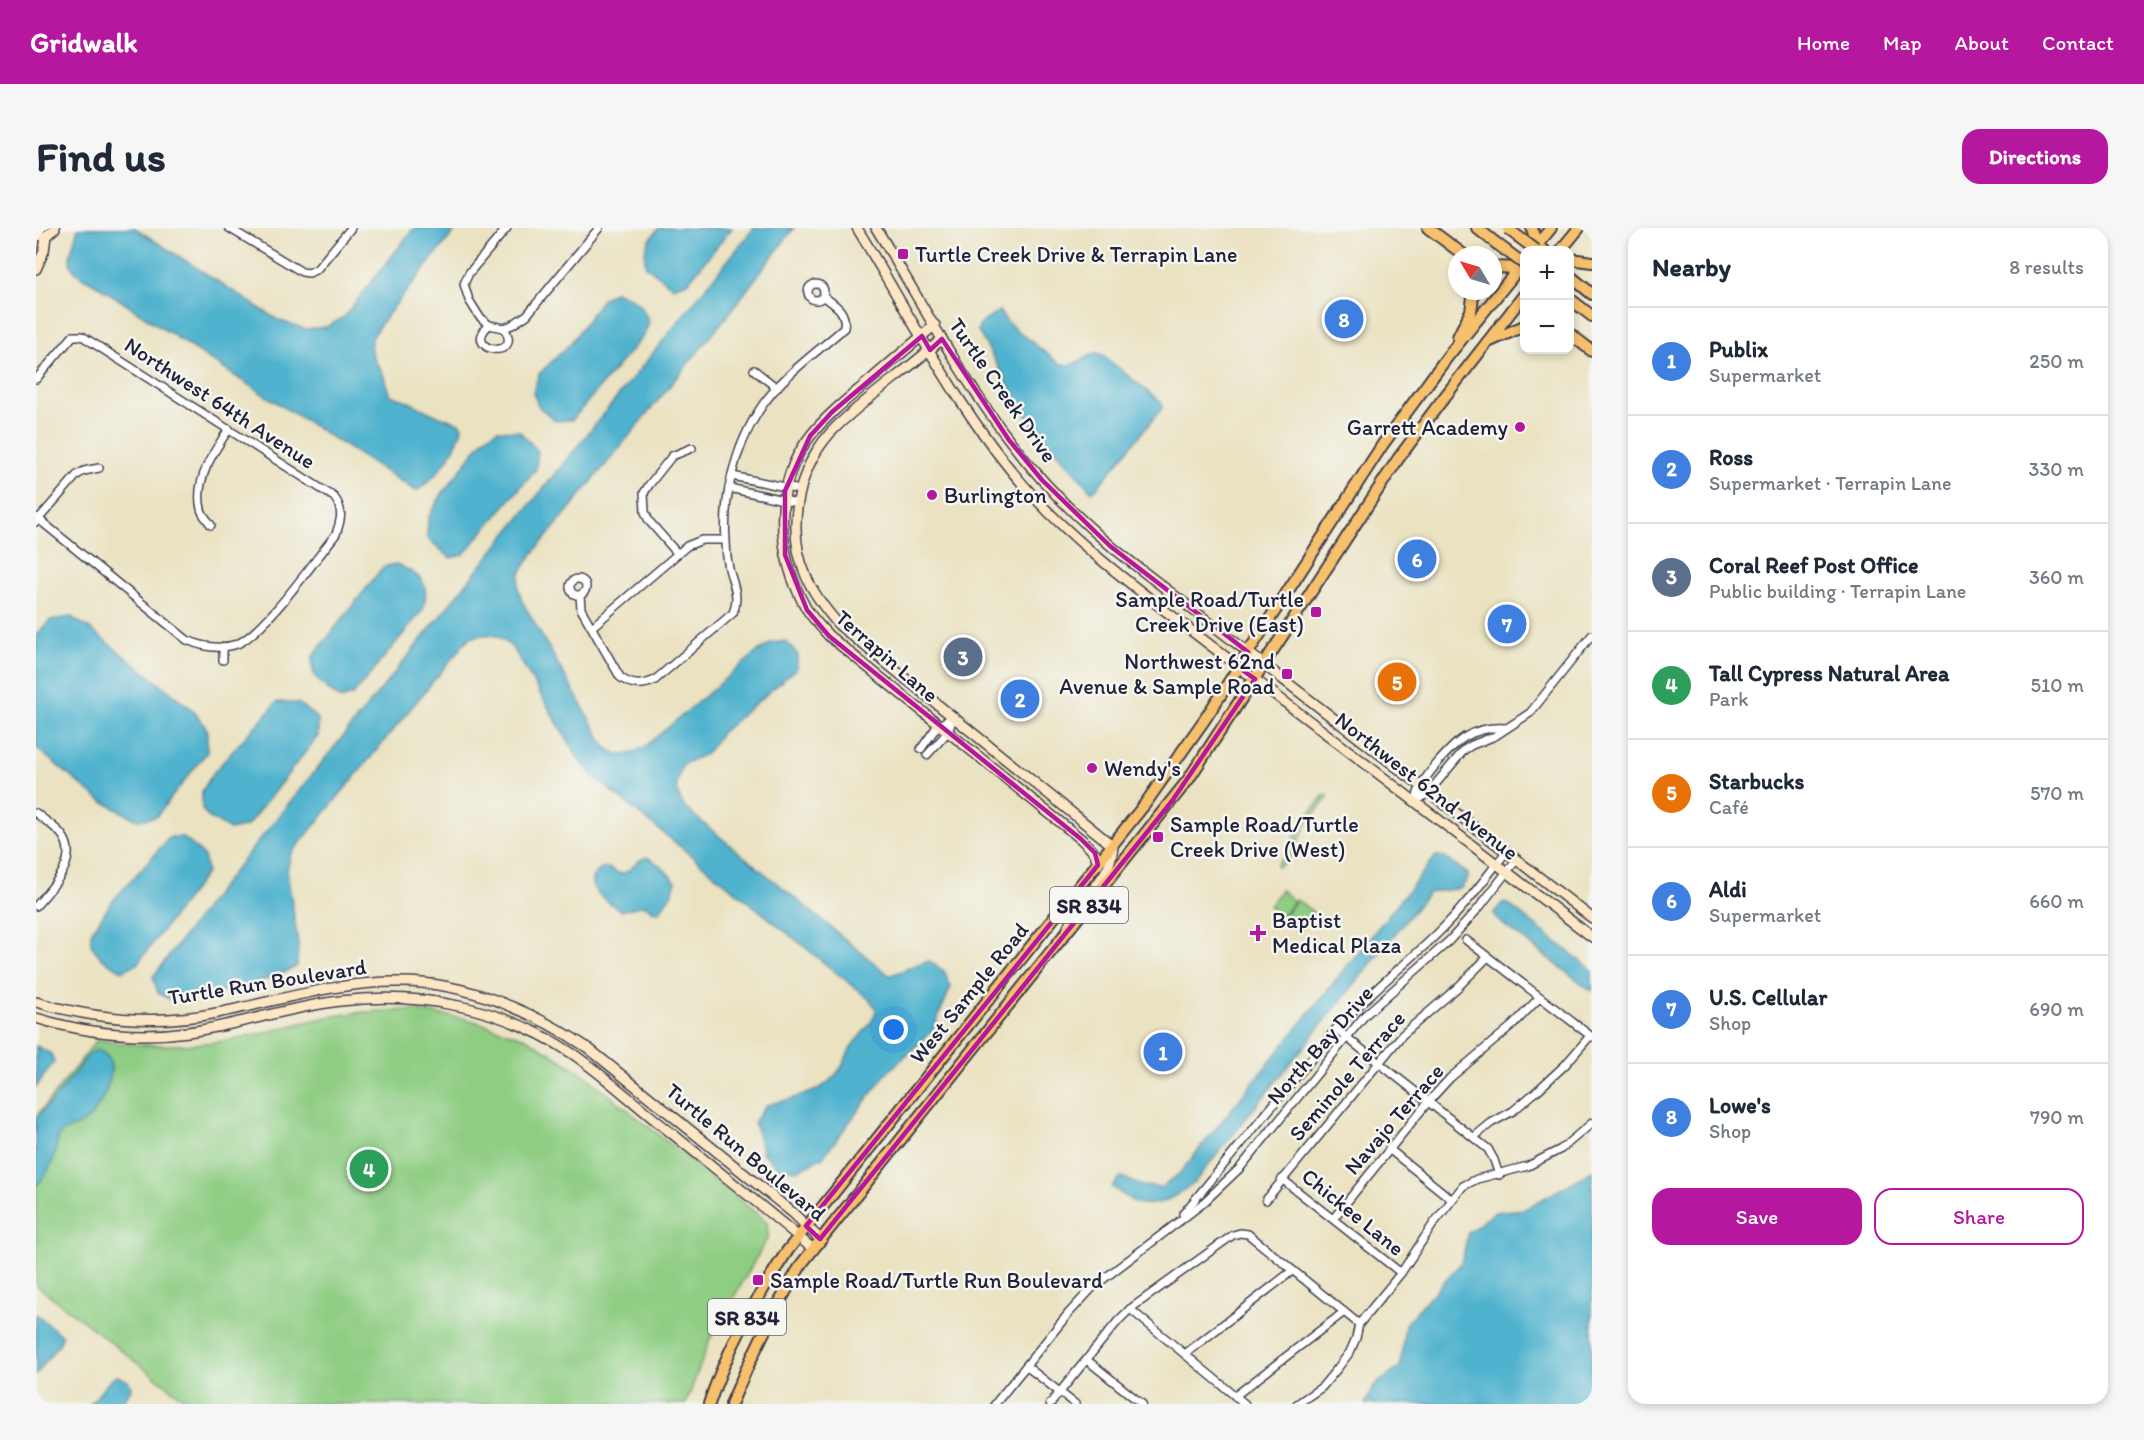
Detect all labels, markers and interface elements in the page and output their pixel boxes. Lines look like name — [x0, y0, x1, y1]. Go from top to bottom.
text: Gridwalk — [30, 25, 138, 59]
text: Home — [1797, 30, 1850, 55]
text: Map — [1883, 30, 1922, 55]
text: About — [1955, 30, 2009, 55]
text: Contact — [2042, 30, 2114, 55]
button: Directions — [1962, 129, 2108, 184]
text: Find us — [36, 131, 166, 182]
place label: Turtle Creek Drive & Terrapin Lane — [915, 241, 1238, 268]
north arrow — [1448, 246, 1502, 300]
map controls — [1520, 246, 1574, 354]
button: + — [1520, 246, 1574, 300]
marker: Turtle Creek Drive & Terrapin Lane — [896, 247, 910, 261]
text: Nearby — [1652, 251, 1731, 283]
text: 8 results — [2009, 255, 2084, 279]
pin: 8 — [1324, 296, 1364, 341]
button: − — [1520, 300, 1574, 354]
street label: Turtle Creek Drive — [943, 312, 1063, 468]
street label: Northwest 64th Avenue — [119, 331, 321, 475]
text: Publix — [1709, 336, 1768, 363]
text: 1 — [1667, 349, 1676, 373]
text: 250 m — [2029, 349, 2084, 373]
text: Supermarket — [1709, 363, 1821, 387]
place label: Garrett Academy — [1347, 414, 1509, 441]
marker: Garrett Academy — [1513, 420, 1527, 434]
text: Ross — [1709, 444, 1753, 471]
text: 2 — [1666, 457, 1677, 481]
text: 330 m — [2029, 457, 2084, 481]
text: Supermarket · Terrapin Lane — [1709, 471, 1951, 495]
place label: Burlington — [944, 482, 1047, 509]
marker: Burlington — [925, 488, 939, 502]
pin: 6 — [1398, 536, 1436, 582]
text: Coral Reef Post Office — [1709, 552, 1919, 579]
text: 3 — [1666, 565, 1677, 589]
text: 360 m — [2029, 565, 2084, 589]
text: Public building · Terrapin Lane — [1709, 579, 1966, 603]
place label: Sample Road/Turtle Creek Drive (East) — [1115, 586, 1304, 638]
pin: 7 — [1488, 602, 1526, 646]
street label: Terrapin Lane — [830, 604, 944, 708]
marker: Sample Road/Turtle Creek Drive (East) — [1309, 605, 1323, 619]
pin: 3 — [944, 634, 982, 680]
place label: Northwest 62nd Avenue & Sample Road — [1059, 648, 1275, 700]
pin: 5 — [1378, 660, 1416, 704]
text: Tall Cypress Natural Area — [1709, 660, 1949, 687]
marker: Northwest 62nd Avenue & Sample Road — [1280, 667, 1294, 681]
text: 4 — [1665, 673, 1678, 697]
text: 510 m — [2031, 673, 2084, 697]
pin: 2 — [1000, 676, 1040, 722]
text: Park — [1709, 687, 1748, 711]
street label: Northwest 62nd Avenue — [1330, 706, 1524, 866]
place label: Wendy's — [1104, 755, 1181, 782]
marker: Wendy's — [1085, 761, 1099, 775]
text: Starbucks — [1709, 768, 1804, 795]
text: 5 — [1666, 781, 1677, 805]
text: 570 m — [2030, 781, 2084, 805]
text: Café — [1709, 795, 1749, 819]
place label: Sample Road/Turtle Creek Drive (West) — [1170, 811, 1359, 863]
marker: Sample Road/Turtle Creek Drive (West) — [1151, 830, 1165, 844]
text: Aldi — [1709, 876, 1747, 903]
road number: SR 834 — [1050, 887, 1128, 923]
text: 6 — [1666, 889, 1677, 913]
text: 660 m — [2029, 889, 2084, 913]
text: Supermarket — [1709, 903, 1821, 927]
place label: Baptist Medical Plaza — [1272, 907, 1401, 959]
street label: West Sample Road — [904, 917, 1034, 1069]
marker: Baptist Medical Plaza — [1249, 924, 1267, 942]
street label: Turtle Run Boulevard — [166, 953, 368, 1011]
street label: North Bay Drive — [1261, 980, 1379, 1110]
text: U.S. Cellular — [1709, 984, 1827, 1011]
text: 7 — [1667, 997, 1676, 1021]
text: 690 m — [2029, 997, 2084, 1021]
street label: Seminole Terrace — [1283, 1005, 1411, 1147]
text: Shop — [1709, 1011, 1751, 1035]
your location — [879, 1015, 908, 1044]
pin: 1 — [1144, 1030, 1182, 1074]
street label: Navajo Terrace — [1338, 1058, 1450, 1180]
street label: Turtle Run Boulevard — [660, 1077, 832, 1227]
text: Lowe's — [1709, 1092, 1771, 1119]
text: 8 — [1666, 1105, 1677, 1129]
text: 790 m — [2030, 1105, 2084, 1129]
text: Shop — [1709, 1119, 1751, 1143]
pin: 4 — [350, 1146, 388, 1192]
street label: Chickee Lane — [1296, 1162, 1410, 1262]
button: Save — [1652, 1188, 1862, 1245]
button: Share — [1874, 1188, 2084, 1245]
place label: Sample Road/Turtle Run Boulevard — [770, 1267, 1103, 1294]
marker: Sample Road/Turtle Run Boulevard — [751, 1273, 765, 1287]
road number: SR 834 — [708, 1299, 786, 1335]

